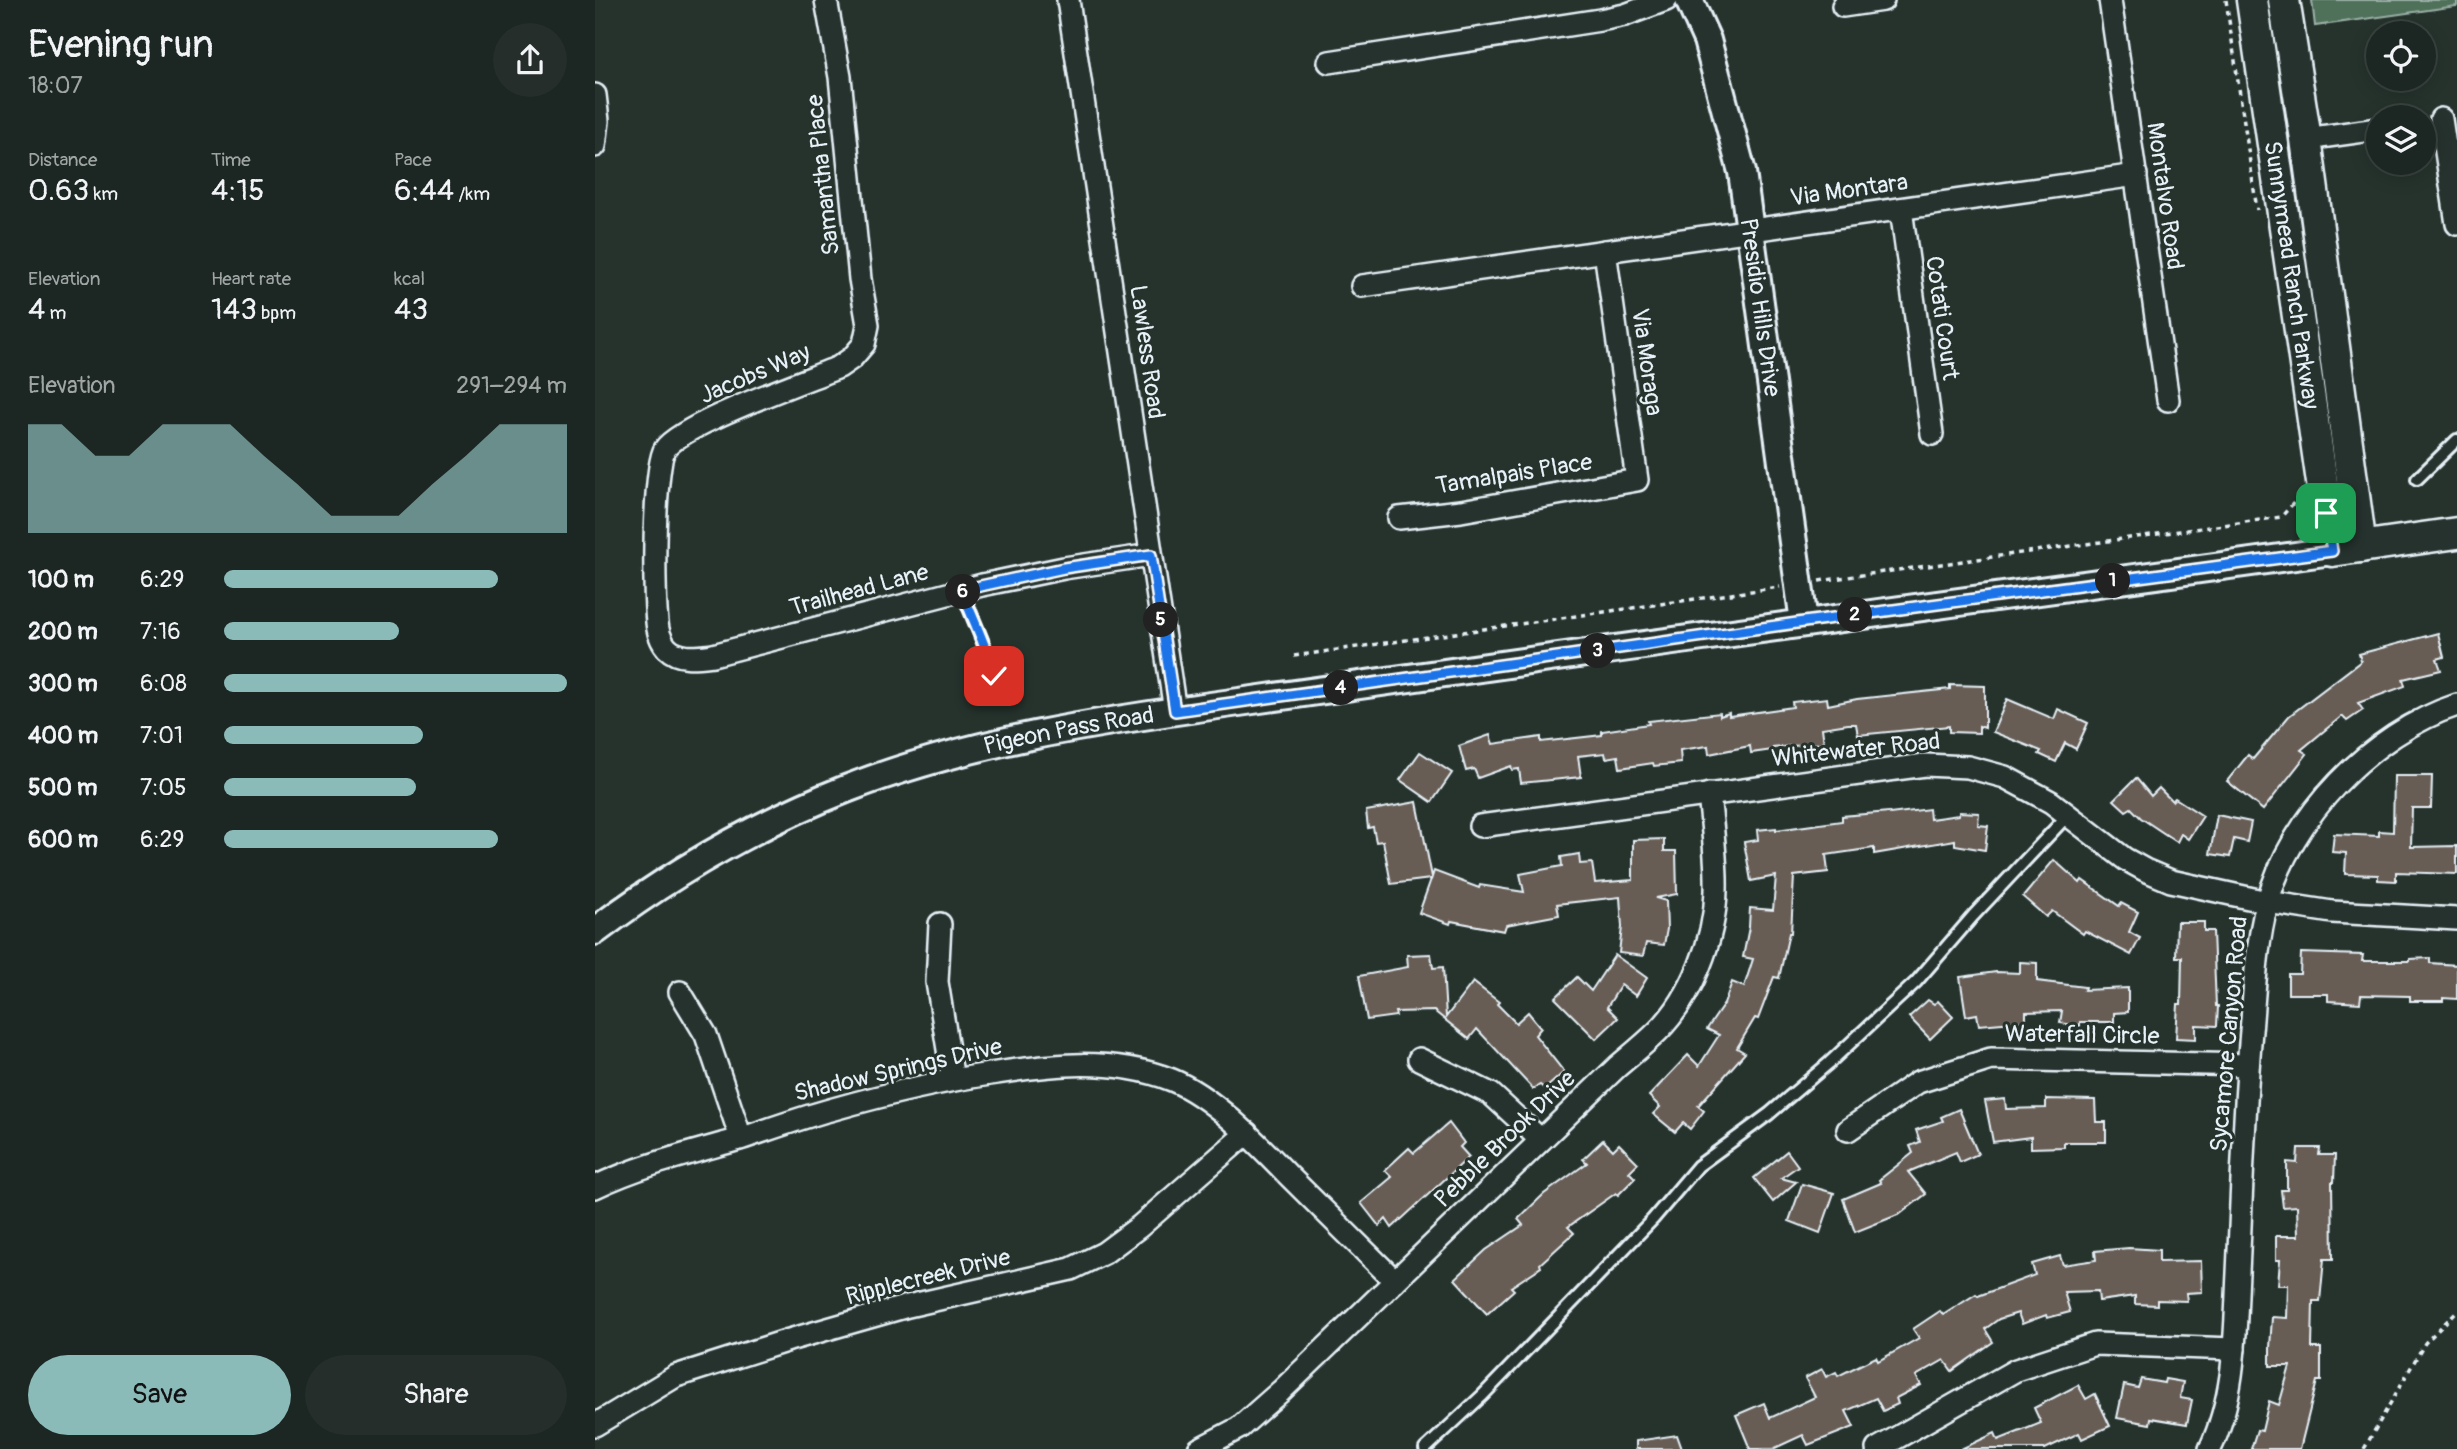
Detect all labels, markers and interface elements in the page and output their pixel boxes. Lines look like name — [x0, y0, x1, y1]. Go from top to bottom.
text: Evening run — [28, 21, 214, 69]
map controls — [2366, 21, 2436, 175]
button: locate — [2366, 21, 2436, 91]
button: share — [493, 23, 567, 97]
text: 18:07 — [28, 71, 83, 100]
street label: Samantha Place — [800, 93, 846, 257]
button: layers — [2366, 105, 2436, 175]
street label: Montalvo Road — [2140, 120, 2190, 272]
street label: Sunnymead Ranch Parkway — [2258, 139, 2326, 411]
text: Distance — [28, 148, 97, 172]
text: Time — [211, 148, 251, 172]
text: Pace — [394, 148, 432, 172]
street label: Via Montara — [1788, 167, 1910, 213]
text: 0.63 — [28, 172, 89, 209]
text: 4:15 — [211, 172, 264, 209]
text: 6:44 — [394, 172, 454, 209]
text: km — [89, 182, 118, 206]
text: /km — [454, 182, 490, 206]
street label: Presidio Hills Drive — [1734, 216, 1787, 399]
street label: Cotati Court — [1919, 254, 1965, 382]
text: Elevation — [28, 267, 100, 291]
text: Heart rate — [211, 267, 291, 291]
text: kcal — [394, 267, 425, 291]
street label: Lawless Road — [1123, 283, 1171, 421]
text: 4 — [28, 291, 45, 328]
text: 143 — [211, 291, 257, 328]
text: 43 — [394, 291, 428, 328]
text: m — [45, 301, 66, 325]
text: bpm — [257, 301, 296, 325]
street label: Via Moraga — [1625, 306, 1669, 418]
street label: Jacobs Way — [695, 338, 815, 410]
text: Elevation — [28, 371, 116, 400]
text: 291–294 m — [456, 371, 567, 400]
street label: Tamalpais Place — [1434, 447, 1594, 501]
pin — [2296, 483, 2356, 543]
icon: arrive — [2307, 494, 2345, 532]
street label: Trailhead Lane — [786, 557, 932, 623]
pin: 1 — [2095, 564, 2131, 598]
text: 100 m — [28, 565, 94, 594]
text: 6:29 — [140, 565, 184, 594]
text: 1 — [2109, 568, 2116, 592]
pin: 6 — [945, 574, 981, 610]
text: 6 — [957, 579, 968, 603]
pin: 2 — [1837, 598, 1873, 632]
pin: 5 — [1143, 602, 1179, 638]
text: 2 — [1849, 602, 1860, 626]
text: 5 — [1155, 607, 1166, 631]
text: 200 m — [28, 617, 98, 646]
text: 7:16 — [140, 617, 181, 646]
pin: 3 — [1581, 634, 1615, 668]
text: 3 — [1592, 638, 1603, 662]
pin — [964, 646, 1024, 706]
icon: check — [975, 657, 1013, 695]
text: 300 m — [28, 669, 98, 698]
text: 6:08 — [140, 669, 187, 698]
pin: 4 — [1323, 670, 1359, 706]
text: 4 — [1335, 675, 1346, 699]
street label: Pigeon Pass Road — [980, 700, 1156, 761]
text: 400 m — [28, 721, 98, 750]
text: 7:01 — [140, 721, 183, 750]
street label: Whitewater Road — [1770, 727, 1942, 773]
text: 500 m — [28, 773, 97, 802]
text: 7:05 — [140, 773, 186, 802]
text: 600 m — [28, 825, 98, 854]
text: 6:29 — [140, 825, 184, 854]
street label: Sycamore Canyon Road — [2204, 915, 2254, 1153]
street label: Waterfall Circle — [2004, 1019, 2160, 1051]
street label: Shadow Springs Drive — [791, 1032, 1005, 1108]
street label: Pebble Brook Drive — [1428, 1064, 1582, 1214]
street label: Ripplecreek Drive — [843, 1242, 1014, 1311]
button: Save — [28, 1355, 291, 1435]
button: Share — [305, 1355, 567, 1435]

